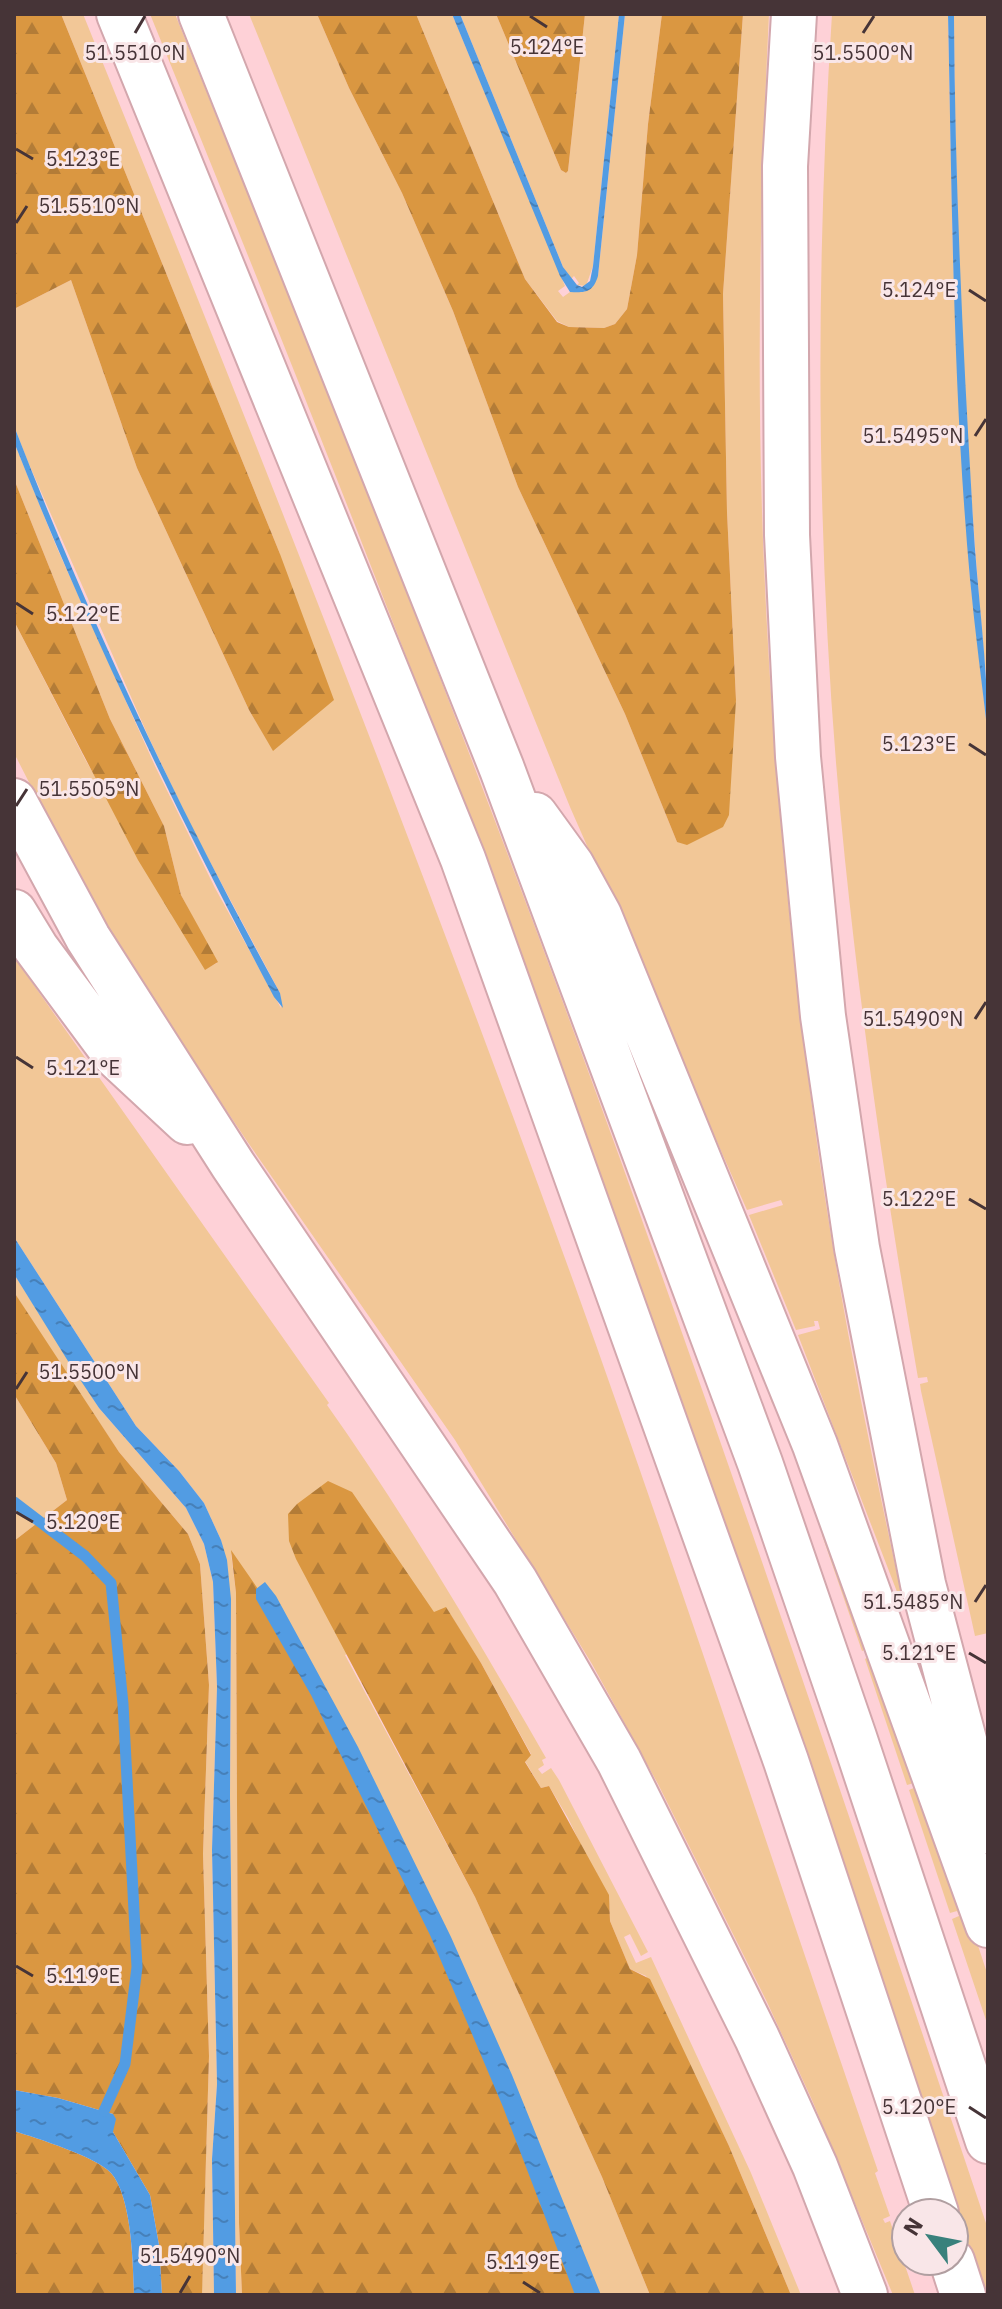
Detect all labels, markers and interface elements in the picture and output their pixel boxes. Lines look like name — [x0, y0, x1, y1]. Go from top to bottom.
text: 5.124°E — [510, 33, 584, 60]
text: 51.5510°N — [85, 39, 185, 66]
text: 51.5500°N — [813, 39, 913, 66]
text: 5.123°E — [46, 145, 120, 172]
text: 51.5510°N — [39, 192, 139, 219]
text: 5.124°E — [882, 276, 956, 303]
text: 51.5495°N — [863, 422, 963, 449]
text: 5.122°E — [46, 600, 120, 627]
text: 5.123°E — [882, 730, 956, 757]
text: 51.5505°N — [39, 775, 139, 802]
text: 51.5490°N — [863, 1005, 963, 1032]
text: 5.121°E — [46, 1054, 120, 1081]
text: 5.122°E — [882, 1185, 956, 1212]
text: 51.5500°N — [39, 1358, 139, 1385]
text: 5.120°E — [46, 1508, 120, 1535]
text: 51.5485°N — [863, 1588, 963, 1615]
text: 5.121°E — [882, 1639, 956, 1666]
text: 5.119°E — [46, 1962, 120, 1989]
text: 5.120°E — [882, 2093, 956, 2120]
north arrow — [890, 2197, 970, 2277]
text: N — [896, 2212, 929, 2241]
text: 51.5490°N — [140, 2242, 240, 2269]
text: 5.119°E — [486, 2248, 560, 2275]

